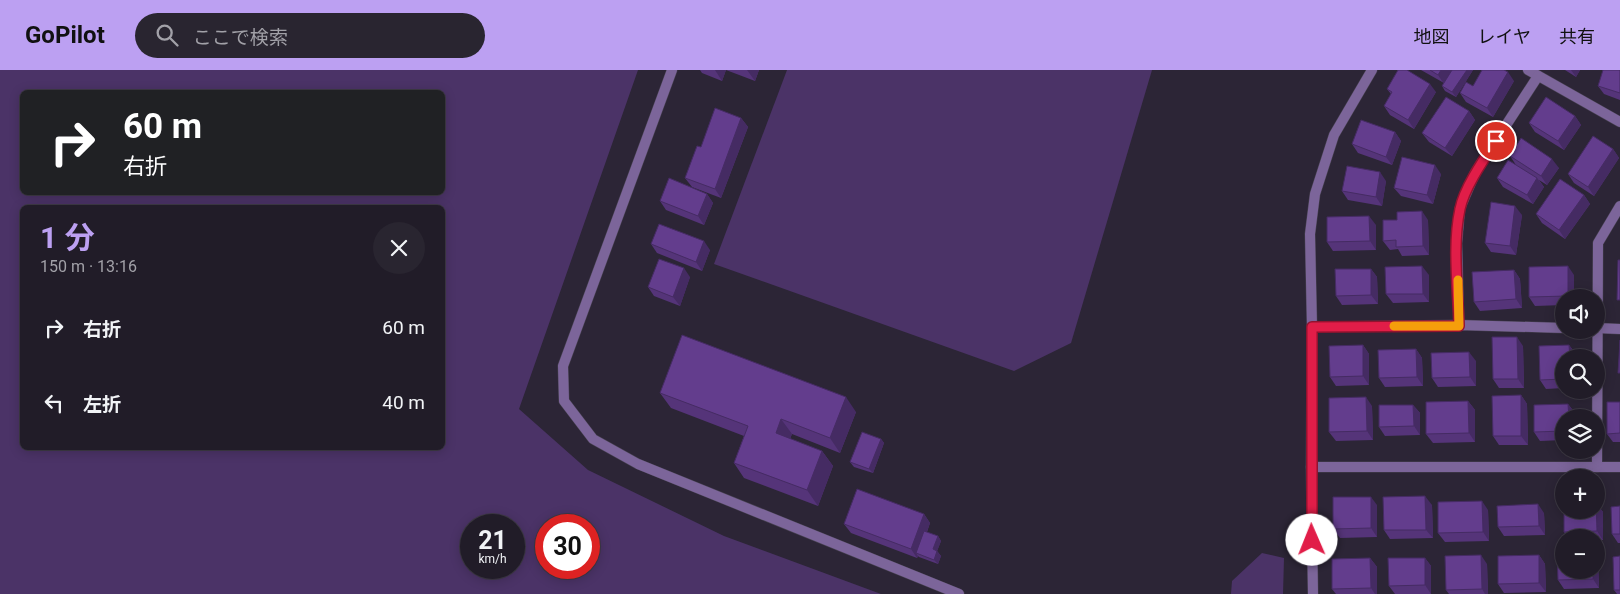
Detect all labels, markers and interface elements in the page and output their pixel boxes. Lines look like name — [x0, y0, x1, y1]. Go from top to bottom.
search box — [135, 13, 485, 58]
text: GoPilot — [25, 21, 105, 49]
icon: search — [153, 21, 181, 49]
text: ここで検索 — [193, 26, 288, 49]
text: 地図 — [1414, 26, 1450, 47]
text: レイヤ — [1478, 26, 1531, 47]
text: 共有 — [1559, 26, 1595, 47]
text: 60 m — [123, 106, 202, 147]
icon: right — [40, 110, 105, 175]
pin — [1475, 120, 1517, 162]
icon: arrive — [1482, 127, 1510, 155]
text: 右折 — [123, 154, 167, 179]
text: 1 分 — [40, 220, 95, 255]
button: close — [373, 222, 425, 274]
text: 150 m · 13:16 — [40, 257, 137, 276]
map controls — [1555, 289, 1605, 579]
button: sound — [1555, 289, 1605, 339]
icon: right — [40, 314, 68, 342]
text: 60 m — [382, 316, 425, 339]
text: 右折 — [83, 318, 121, 341]
button: search — [1555, 349, 1605, 399]
icon: left — [40, 389, 68, 417]
text: 40 m — [382, 391, 425, 414]
text: 左折 — [83, 393, 121, 416]
button: layers — [1555, 409, 1605, 459]
button: + — [1555, 469, 1605, 519]
position arrow — [1285, 513, 1337, 565]
speed limit sign: 30 — [535, 514, 600, 579]
text: 21 — [478, 526, 507, 555]
button: − — [1555, 529, 1605, 579]
text: km/h — [478, 552, 507, 566]

